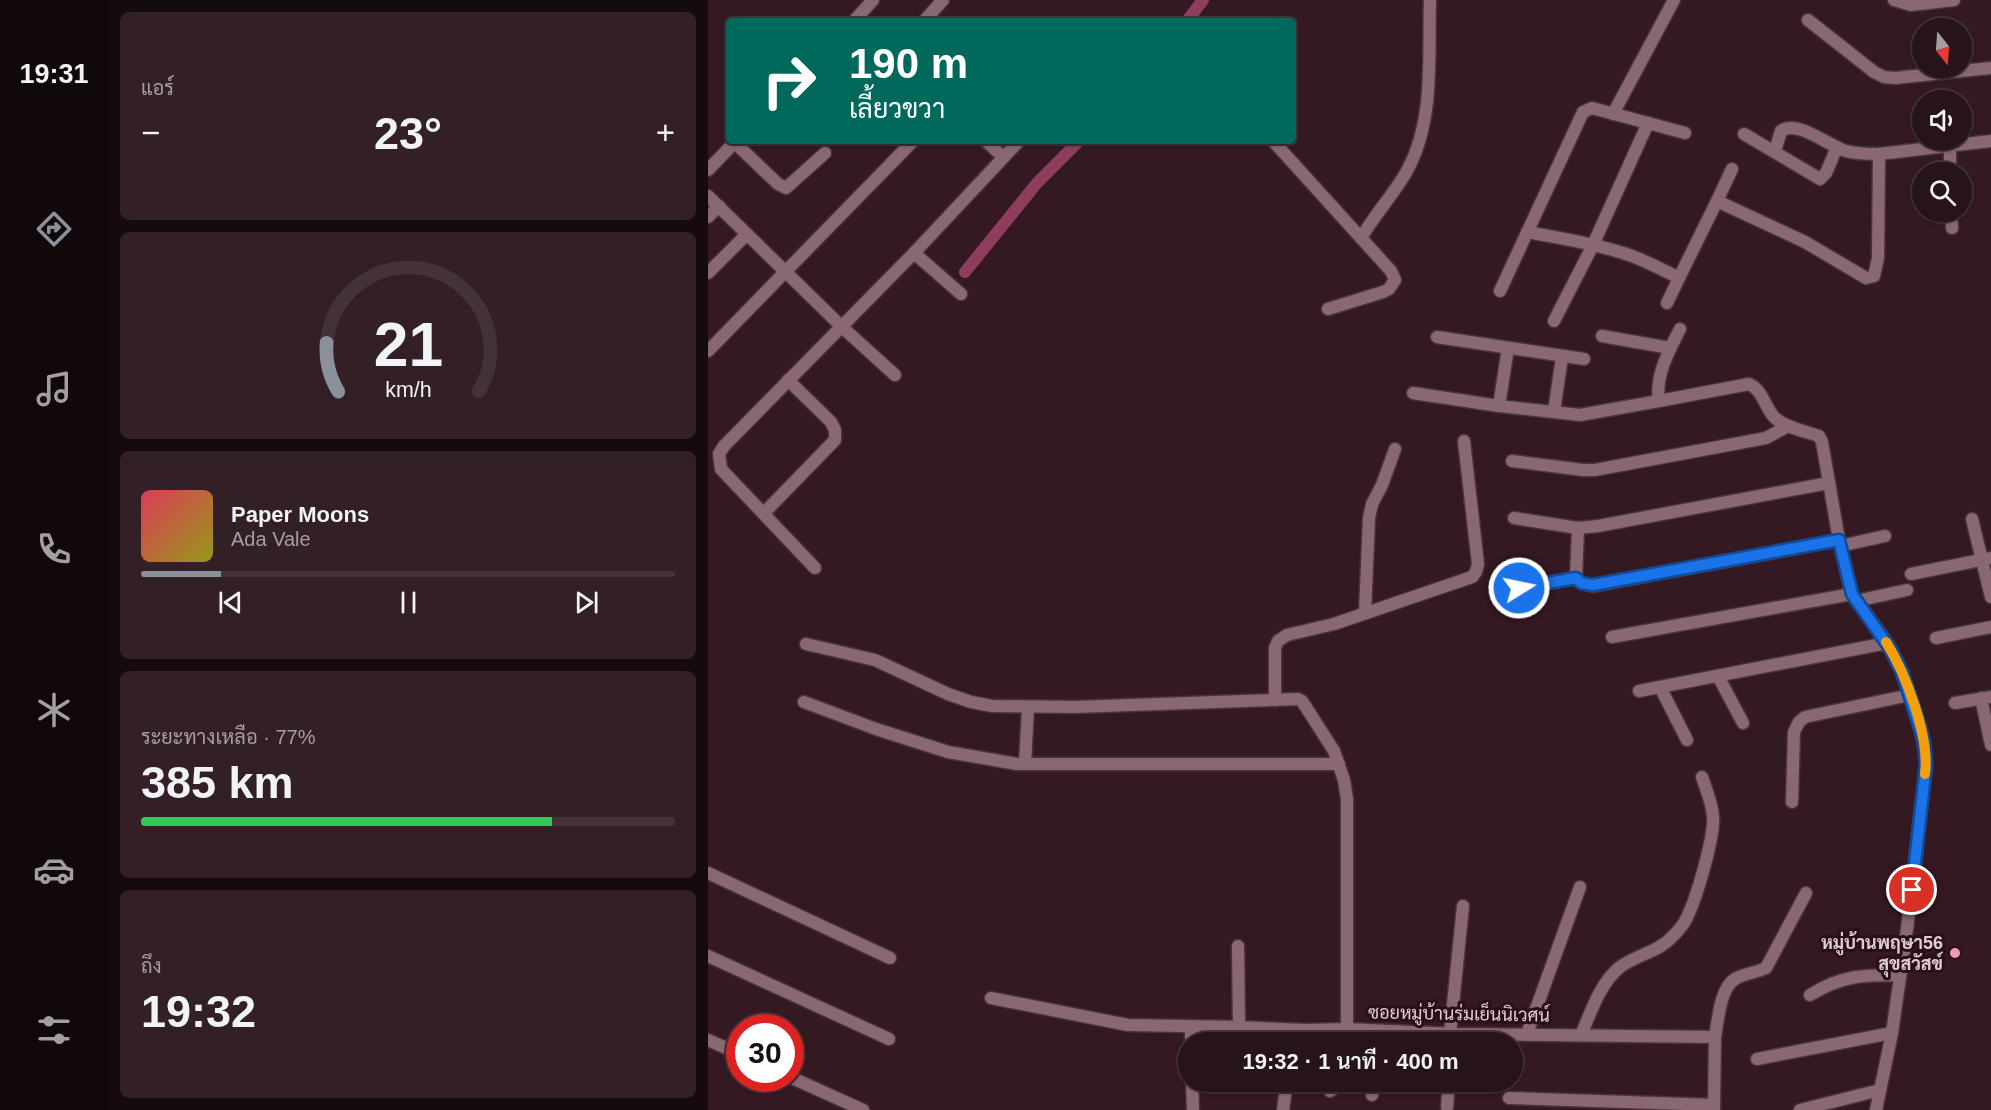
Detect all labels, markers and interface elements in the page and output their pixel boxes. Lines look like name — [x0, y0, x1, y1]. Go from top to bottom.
north arrow — [1912, 18, 1972, 78]
map controls — [1912, 18, 1972, 222]
text: 190 m — [849, 40, 968, 87]
icon: right — [750, 42, 828, 120]
text: 19:31 — [19, 59, 89, 89]
text: แอร์ — [141, 77, 174, 99]
button: sound — [1912, 90, 1972, 150]
text: เลี้ยวขวา — [849, 94, 945, 124]
text: 23° — [374, 108, 442, 159]
text: − — [141, 114, 160, 151]
text: + — [656, 114, 675, 151]
button: search — [1912, 162, 1972, 222]
icon: directions — [33, 208, 75, 250]
text: 21 — [373, 311, 443, 380]
icon: music — [33, 368, 75, 410]
text: km/h — [385, 379, 431, 403]
text: Paper Moons — [231, 502, 369, 527]
icon: phone — [33, 528, 75, 570]
text: Ada Vale — [231, 528, 311, 550]
position arrow — [1487, 556, 1551, 620]
icon: previous — [214, 586, 247, 619]
icon: pause — [392, 586, 425, 619]
icon: next — [570, 586, 603, 619]
icon: climate — [33, 689, 75, 731]
text: ระยะทางเหลือ · 77% — [141, 726, 315, 748]
text: 385 km — [141, 757, 294, 808]
icon: car — [33, 849, 75, 891]
pin — [1886, 864, 1937, 915]
icon: arrive — [1895, 873, 1928, 906]
place label: หมู่บ้านพฤษา56 สุขสวัสข์ — [1821, 931, 1944, 978]
marker: หมู่บ้านพฤษา56 สุขสวัสข์ — [1948, 946, 1962, 960]
text: ถึง — [141, 955, 162, 977]
text: 19:32 — [141, 986, 256, 1037]
street label: ซอยหมู่บ้านร่มเย็นนิเวศน์ — [1368, 998, 1550, 1029]
icon: filters — [33, 1009, 75, 1051]
speed limit sign: 30 — [726, 1014, 804, 1092]
text: 19:32 · 1 นาที · 400 m — [1242, 1049, 1459, 1074]

